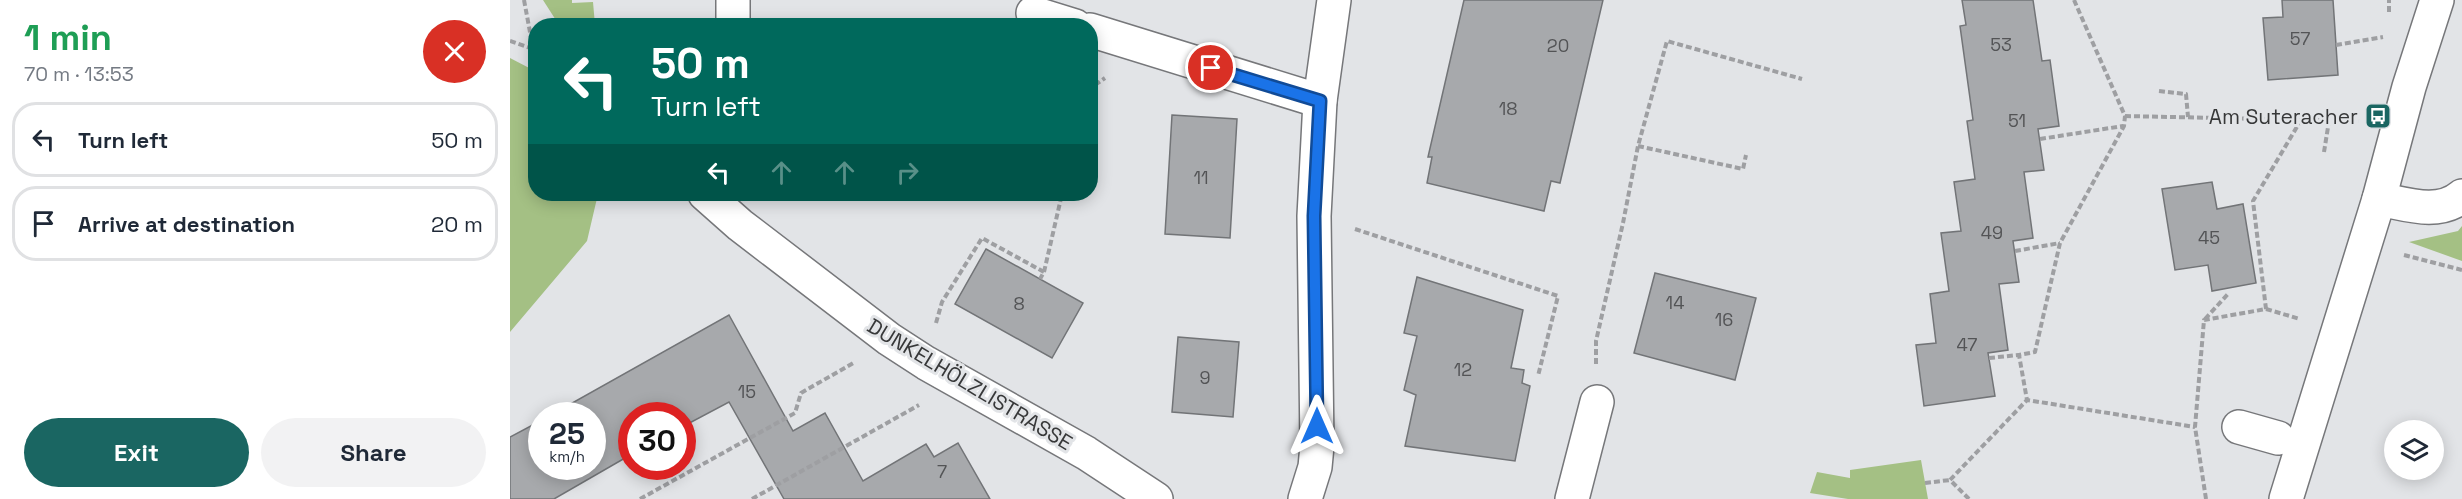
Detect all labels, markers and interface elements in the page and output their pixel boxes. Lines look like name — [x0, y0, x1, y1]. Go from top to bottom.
text: 1 min — [24, 15, 112, 61]
button: close — [423, 20, 486, 83]
house number: 57 — [2290, 27, 2310, 50]
house number: 53 — [1990, 33, 2012, 56]
house number: 20 — [1547, 34, 1569, 57]
text: 50 m — [651, 37, 750, 90]
icon: left — [552, 42, 630, 120]
pin — [1185, 42, 1236, 93]
icon: arrive — [1194, 51, 1227, 84]
text: 70 m · 13:53 — [24, 61, 134, 87]
text: Turn left — [651, 89, 761, 124]
house number: 18 — [1499, 97, 1517, 120]
bus stop icon: Am Suteracher — [2363, 101, 2393, 131]
place label: Am Suteracher — [2209, 103, 2358, 130]
house number: 51 — [2008, 109, 2026, 132]
icon: left — [27, 123, 60, 156]
text: Turn left — [78, 126, 168, 154]
text: 50 m — [431, 126, 483, 154]
icon: left — [702, 156, 735, 189]
icon: ahead — [765, 156, 798, 189]
icon: ahead — [828, 156, 861, 189]
icon: right — [891, 156, 924, 189]
house number: 11 — [1193, 166, 1209, 189]
icon: arrive — [27, 207, 60, 240]
text: Arrive at destination — [78, 210, 295, 238]
text: 20 m — [431, 210, 483, 238]
house number: 49 — [1981, 221, 2003, 244]
house number: 45 — [2198, 226, 2220, 249]
house number: 14 — [1666, 291, 1684, 314]
house number: 8 — [1013, 292, 1025, 315]
house number: 16 — [1715, 308, 1733, 331]
street label: DUNKELHÖLZLISTRASSE — [863, 312, 1077, 456]
house number: 47 — [1957, 333, 1977, 356]
house number: 12 — [1454, 358, 1472, 381]
house number: 9 — [1199, 366, 1211, 389]
house number: 15 — [738, 380, 756, 403]
position arrow — [1285, 394, 1349, 458]
speed limit sign: 30 — [618, 402, 696, 480]
text: 25 — [549, 414, 585, 453]
button: Exit — [24, 418, 249, 487]
button: Share — [261, 418, 486, 487]
map controls — [2384, 420, 2444, 480]
button: layers — [2384, 420, 2444, 480]
text: km/h — [549, 447, 585, 466]
house number: 7 — [937, 460, 947, 483]

